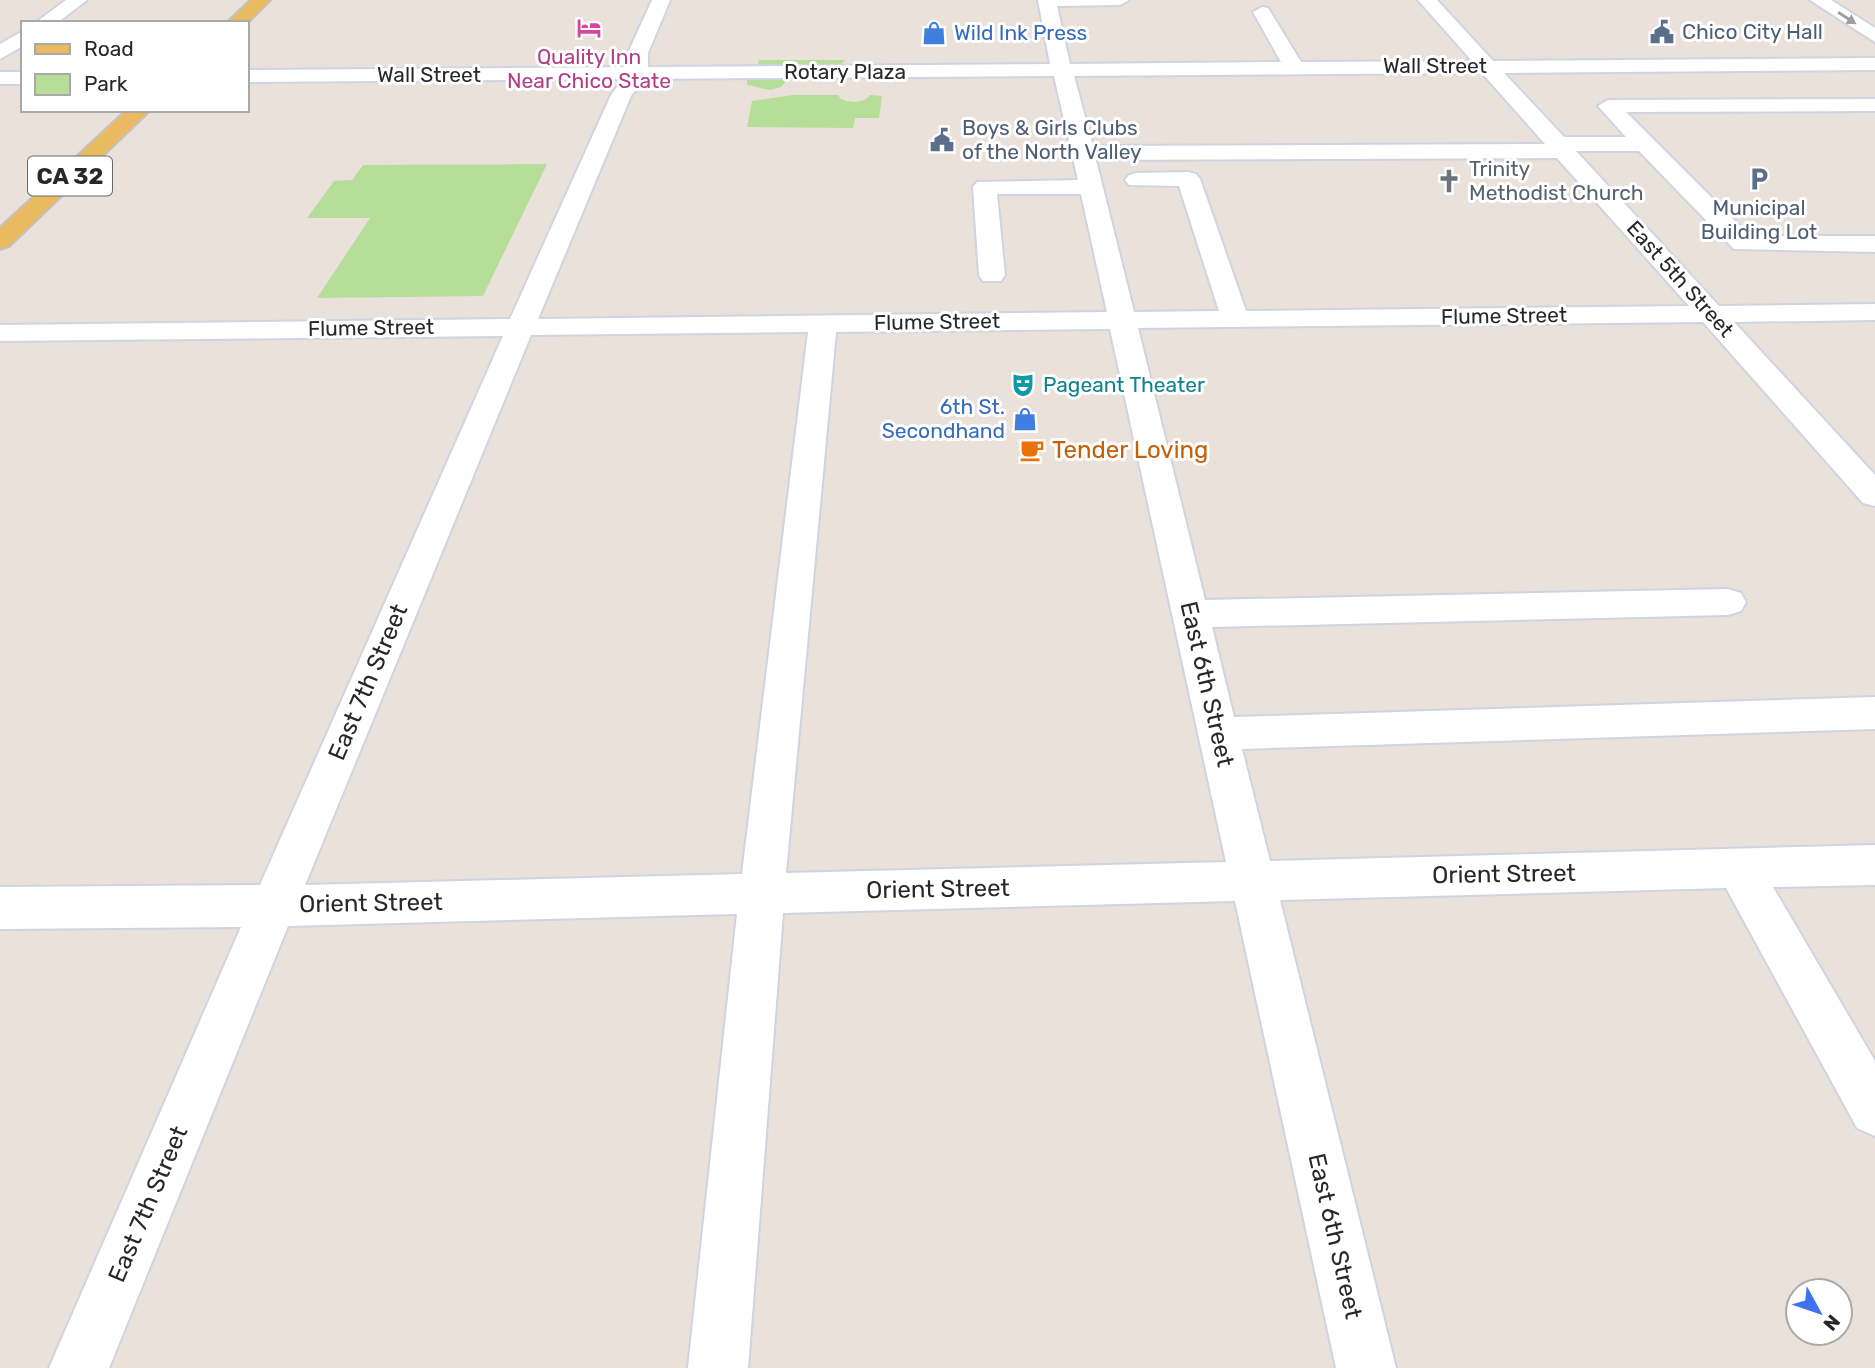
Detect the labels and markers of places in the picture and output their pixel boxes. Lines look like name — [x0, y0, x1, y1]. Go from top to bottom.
hotel icon: Quality Inn Near Chico State — [575, 14, 603, 42]
public building icon: Chico City Hall — [1648, 18, 1676, 46]
shop icon: Wild Ink Press — [920, 19, 948, 47]
place label: Chico City Hall — [1682, 19, 1823, 44]
place label: Wild Ink Press — [954, 20, 1087, 45]
place label: Quality Inn Near Chico State — [507, 44, 671, 93]
place label: Boys & Girls Clubs of the North Valley — [962, 115, 1142, 164]
public building icon: Boys & Girls Clubs of the North Valley — [928, 126, 956, 154]
place label: Trinity Methodist Church — [1469, 156, 1644, 205]
parking icon: Municipal Building Lot — [1745, 165, 1773, 193]
church icon: Trinity Methodist Church — [1435, 167, 1463, 195]
place label: Municipal Building Lot — [1701, 195, 1817, 244]
theatre icon: Pageant Theater — [1009, 371, 1037, 399]
place label: Pageant Theater — [1043, 372, 1205, 397]
place label: 6th St. Secondhand — [882, 394, 1005, 443]
shop icon: 6th St. Secondhand — [1011, 405, 1039, 433]
cafe icon: Tender Loving — [1018, 436, 1046, 464]
place label: Tender Loving — [1052, 436, 1208, 464]

